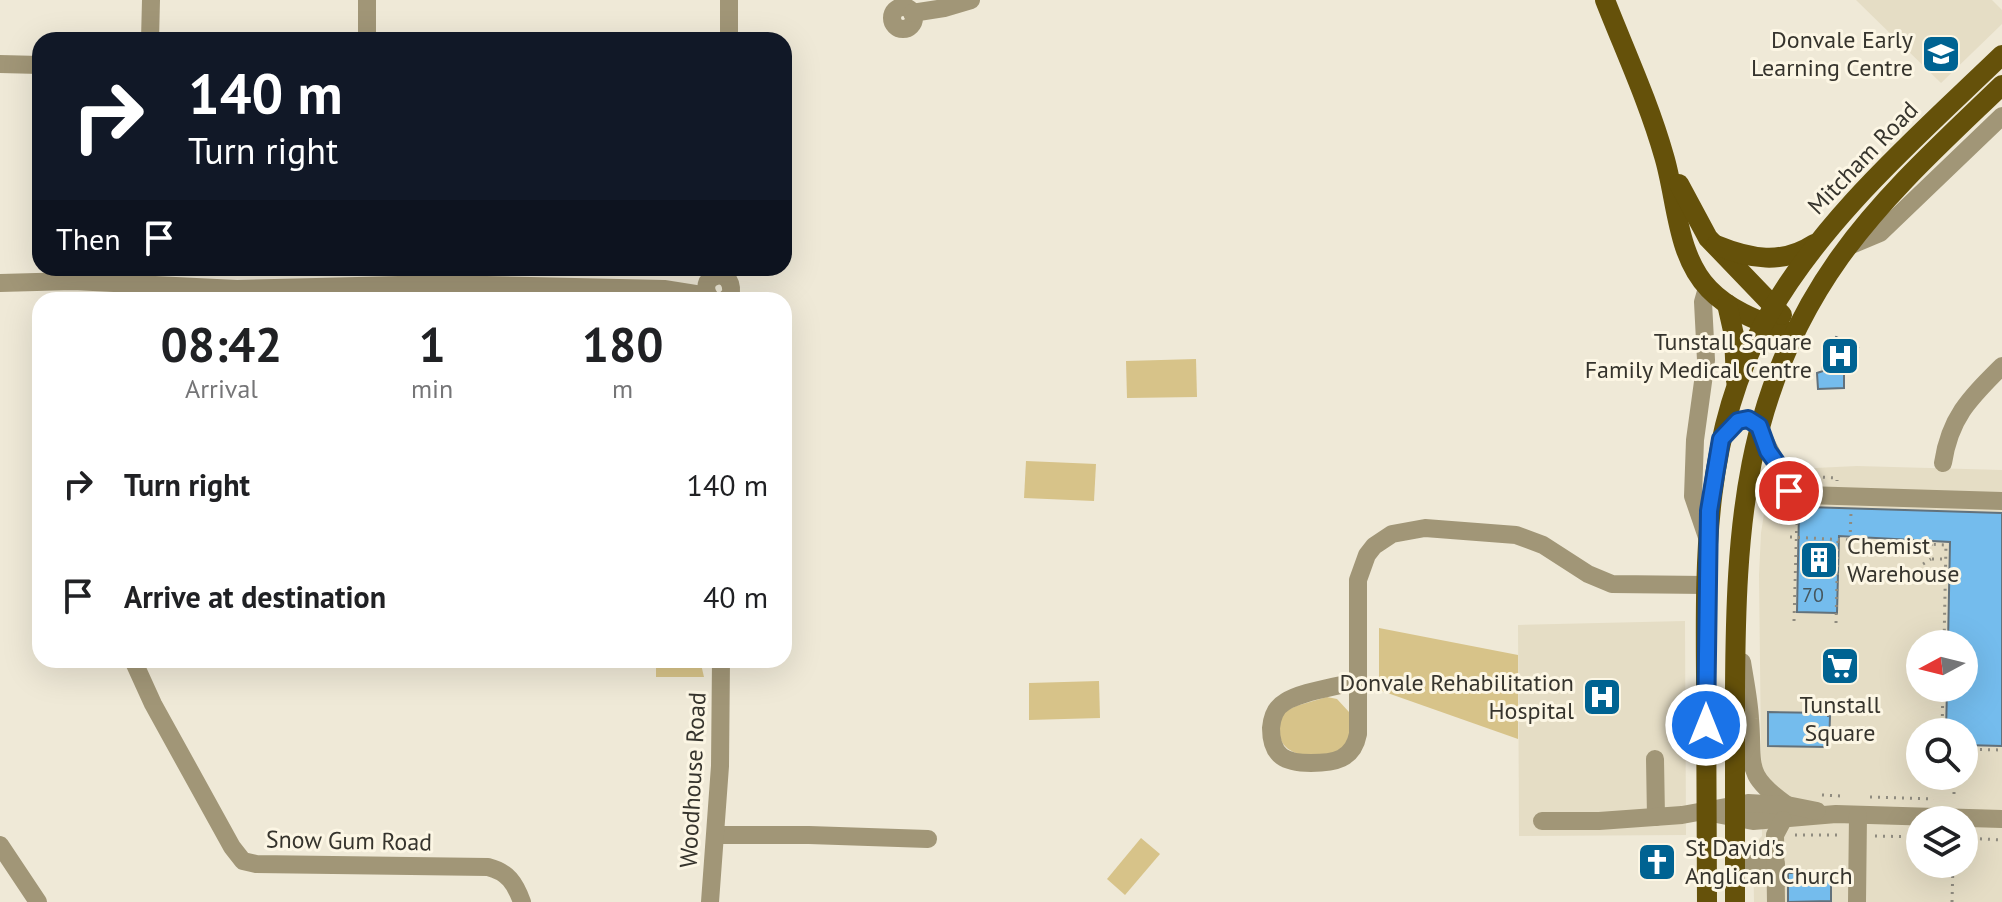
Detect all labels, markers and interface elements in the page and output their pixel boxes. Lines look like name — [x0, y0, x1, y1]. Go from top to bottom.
place label: Donvale Early Learning Centre — [1751, 24, 1913, 83]
school or university icon: Donvale Early Learning Centre — [1920, 33, 1962, 75]
text: 140 m — [188, 57, 343, 129]
icon: right — [56, 64, 160, 168]
street label: Mitcham Road — [1801, 94, 1924, 221]
text: Turn right — [188, 127, 338, 174]
icon: arrive — [137, 216, 181, 260]
text: Then — [56, 219, 121, 258]
text: 08:42 — [161, 313, 282, 375]
text: 1 — [418, 313, 446, 375]
text: 180 — [582, 313, 663, 375]
place label: Tunstall Square Family Medical Centre — [1585, 326, 1812, 385]
hospital icon: Tunstall Square Family Medical Centre — [1819, 335, 1861, 377]
text: Arrival — [185, 372, 258, 405]
text: min — [411, 372, 453, 405]
text: m — [612, 372, 633, 405]
pin — [1755, 457, 1823, 525]
icon: right — [56, 462, 100, 506]
text: Turn right — [124, 465, 250, 504]
text: 140 m — [687, 465, 768, 504]
icon: arrive — [1767, 469, 1811, 513]
place label: Chemist Warehouse — [1847, 530, 1959, 589]
building icon: Chemist Warehouse — [1798, 539, 1840, 581]
icon: arrive — [56, 574, 100, 618]
text: Arrive at destination — [124, 577, 386, 616]
text: 40 m — [703, 577, 768, 616]
house number: 70 — [1802, 582, 1824, 608]
north arrow — [1906, 630, 1978, 702]
map controls — [1906, 630, 1978, 878]
supermarket icon: Tunstall Square — [1819, 645, 1861, 687]
place label: Donvale Rehabilitation Hospital — [1339, 667, 1574, 726]
hospital icon: Donvale Rehabilitation Hospital — [1581, 676, 1623, 718]
position arrow — [1664, 683, 1748, 767]
place label: Tunstall Square — [1799, 689, 1881, 748]
street label: Woodhouse Road — [672, 691, 713, 869]
button: search — [1906, 718, 1978, 790]
button: layers — [1906, 806, 1978, 878]
street label: Snow Gum Road — [266, 824, 432, 857]
place label: St David's Anglican Church — [1685, 832, 1853, 891]
church icon: St David's Anglican Church — [1636, 841, 1678, 883]

